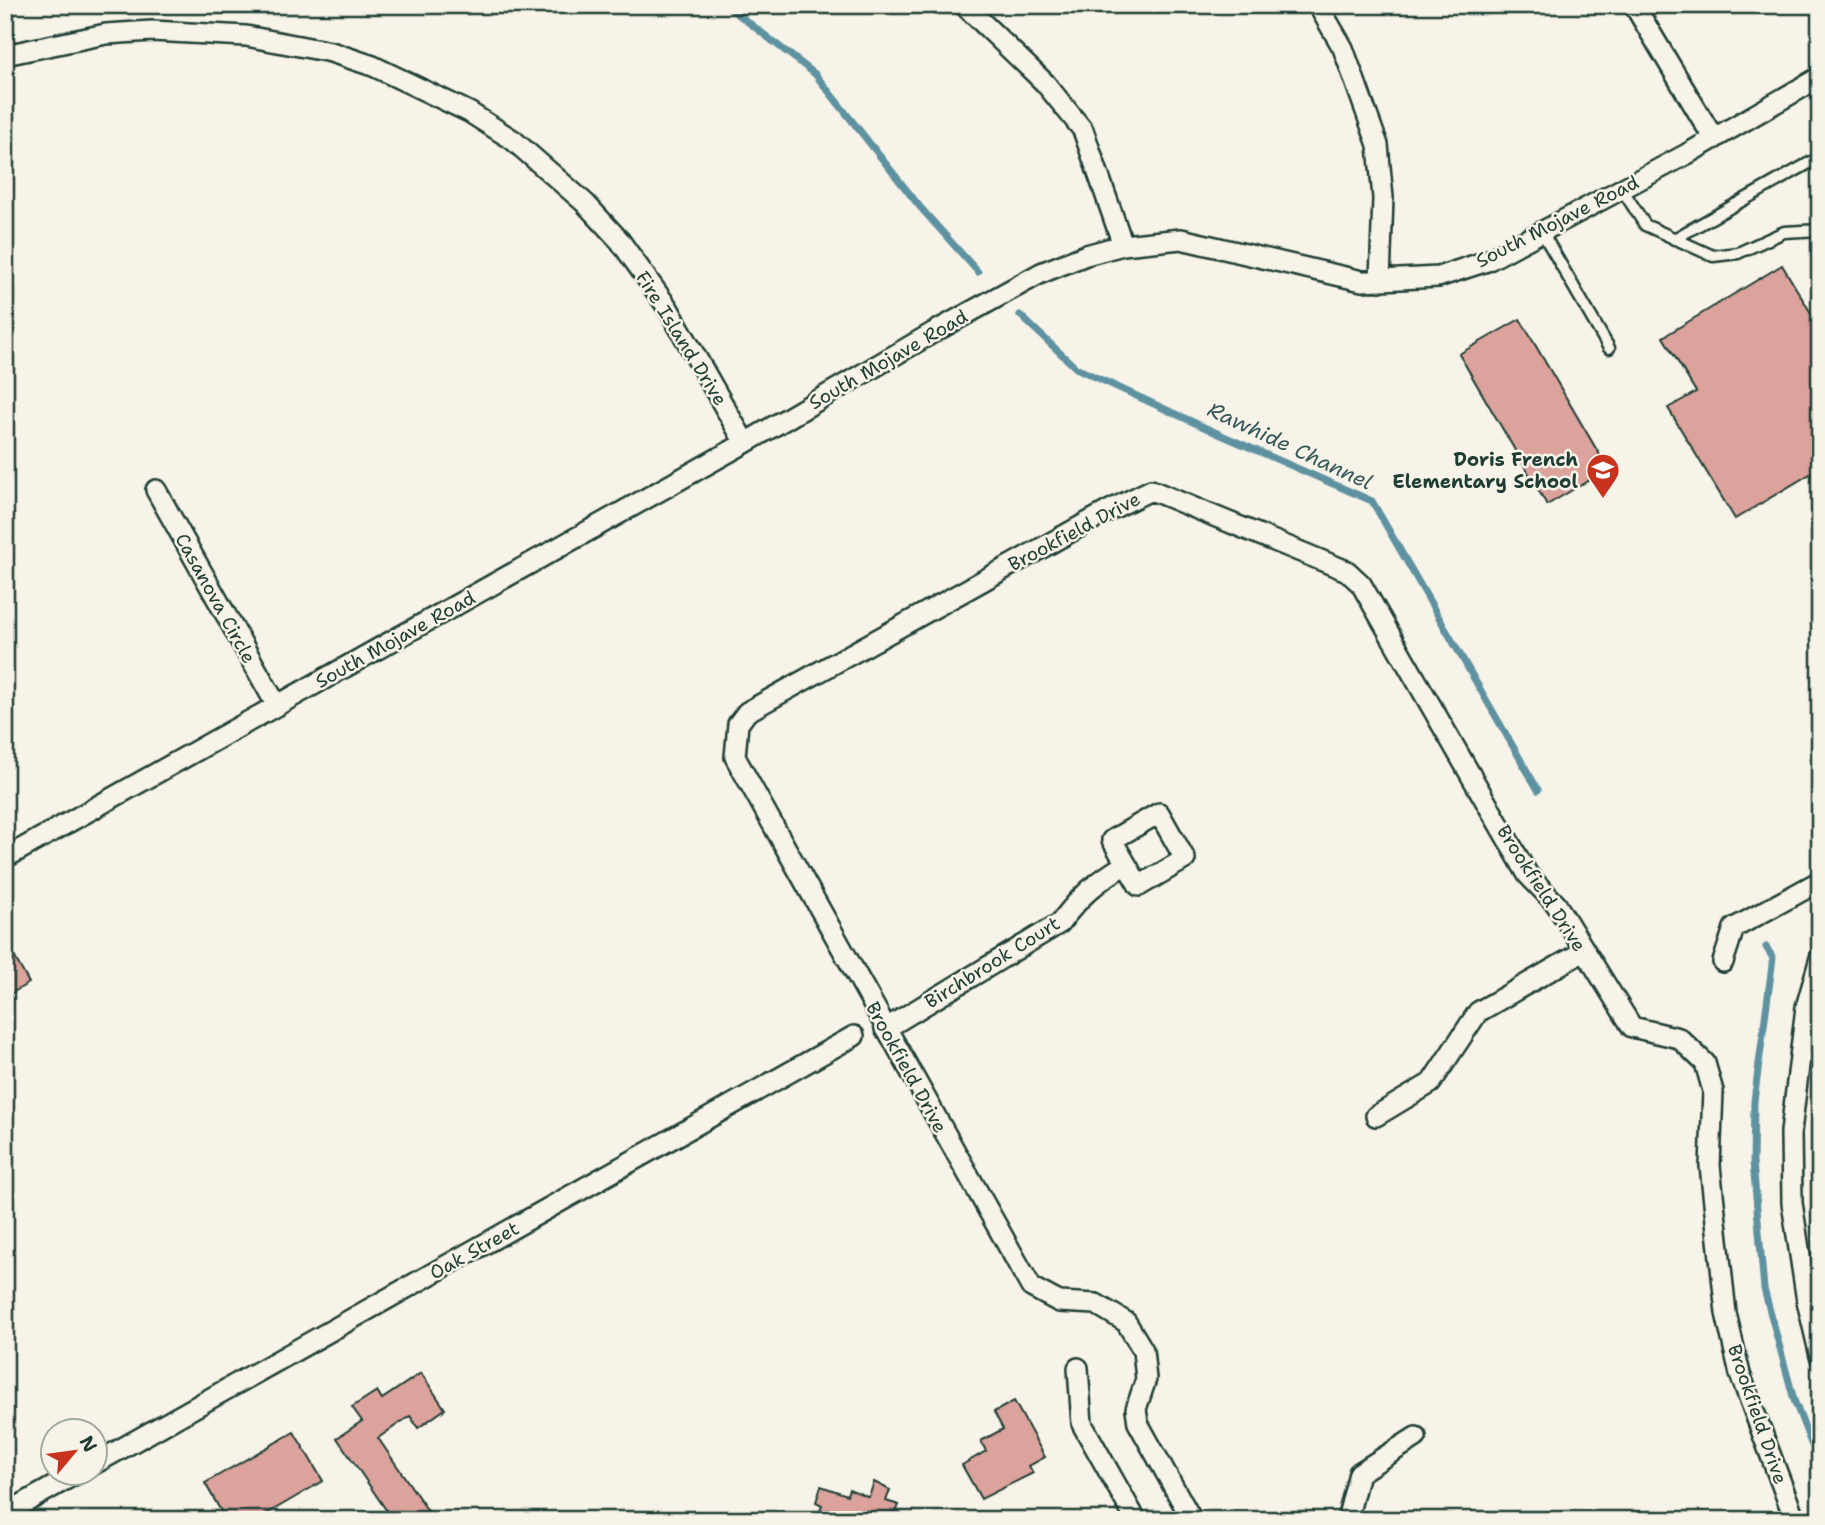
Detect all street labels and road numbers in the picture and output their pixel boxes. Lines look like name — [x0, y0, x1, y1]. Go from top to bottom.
street label: South Mojave Road — [1472, 170, 1643, 273]
street label: Fire Island Drive — [630, 266, 733, 410]
street label: South Mojave Road — [804, 304, 972, 415]
street label: Brookfield Drive — [1004, 486, 1145, 577]
street label: Casanova Circle — [169, 529, 262, 668]
street label: South Mojave Road — [311, 585, 480, 694]
street label: Brookfield Drive — [1491, 820, 1592, 956]
street label: Birchbrook Court — [920, 911, 1065, 1014]
street label: Brookfield Drive — [860, 997, 953, 1137]
street label: Oak Street — [425, 1216, 523, 1285]
street label: Brookfield Drive — [1722, 1341, 1793, 1487]

